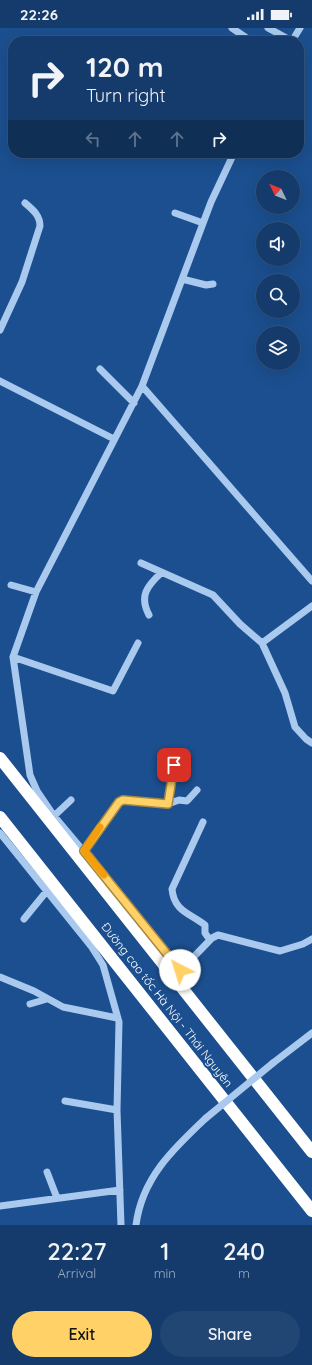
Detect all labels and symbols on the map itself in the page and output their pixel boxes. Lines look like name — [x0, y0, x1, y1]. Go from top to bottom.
north arrow — [256, 170, 300, 214]
pin — [157, 748, 191, 782]
street label: Đường cao tốc Hà Nội - Thái Nguyên — [98, 919, 236, 1090]
position arrow — [159, 949, 201, 991]

